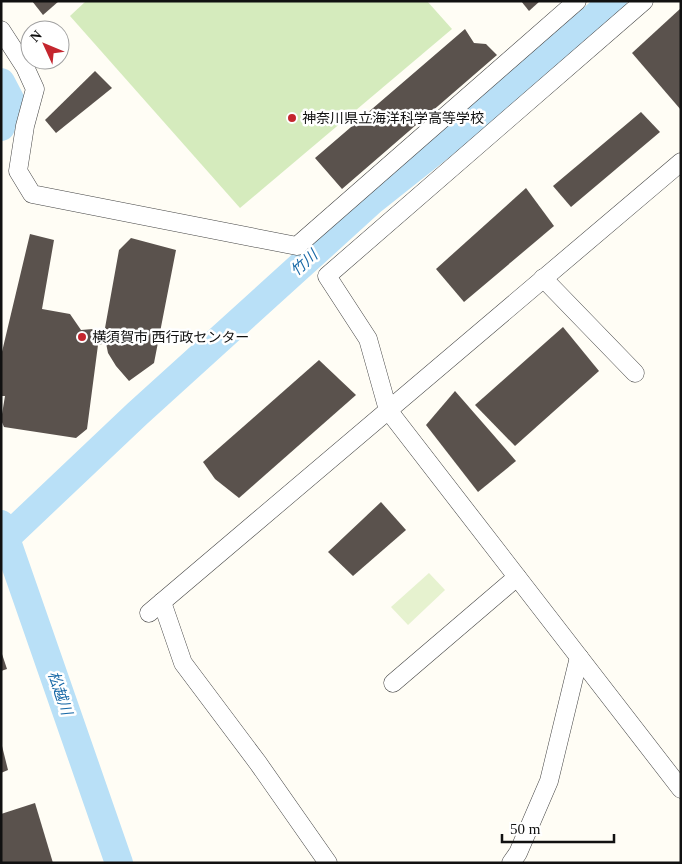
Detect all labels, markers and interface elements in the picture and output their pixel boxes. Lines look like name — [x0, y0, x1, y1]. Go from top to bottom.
north arrow — [20, 20, 70, 70]
text: N — [27, 27, 45, 45]
place label: 神奈川県立海洋科学高等学校 — [302, 110, 484, 126]
marker: 神奈川県立海洋科学高等学校 — [286, 112, 298, 124]
water label: 竹川 — [287, 246, 322, 279]
place label: 横須賀市 西行政センター — [92, 330, 250, 345]
marker: 横須賀市 西行政センター — [76, 331, 88, 343]
water label: 松越川 — [45, 669, 76, 719]
scale bar — [502, 812, 614, 844]
text: 50 m — [510, 821, 541, 837]

